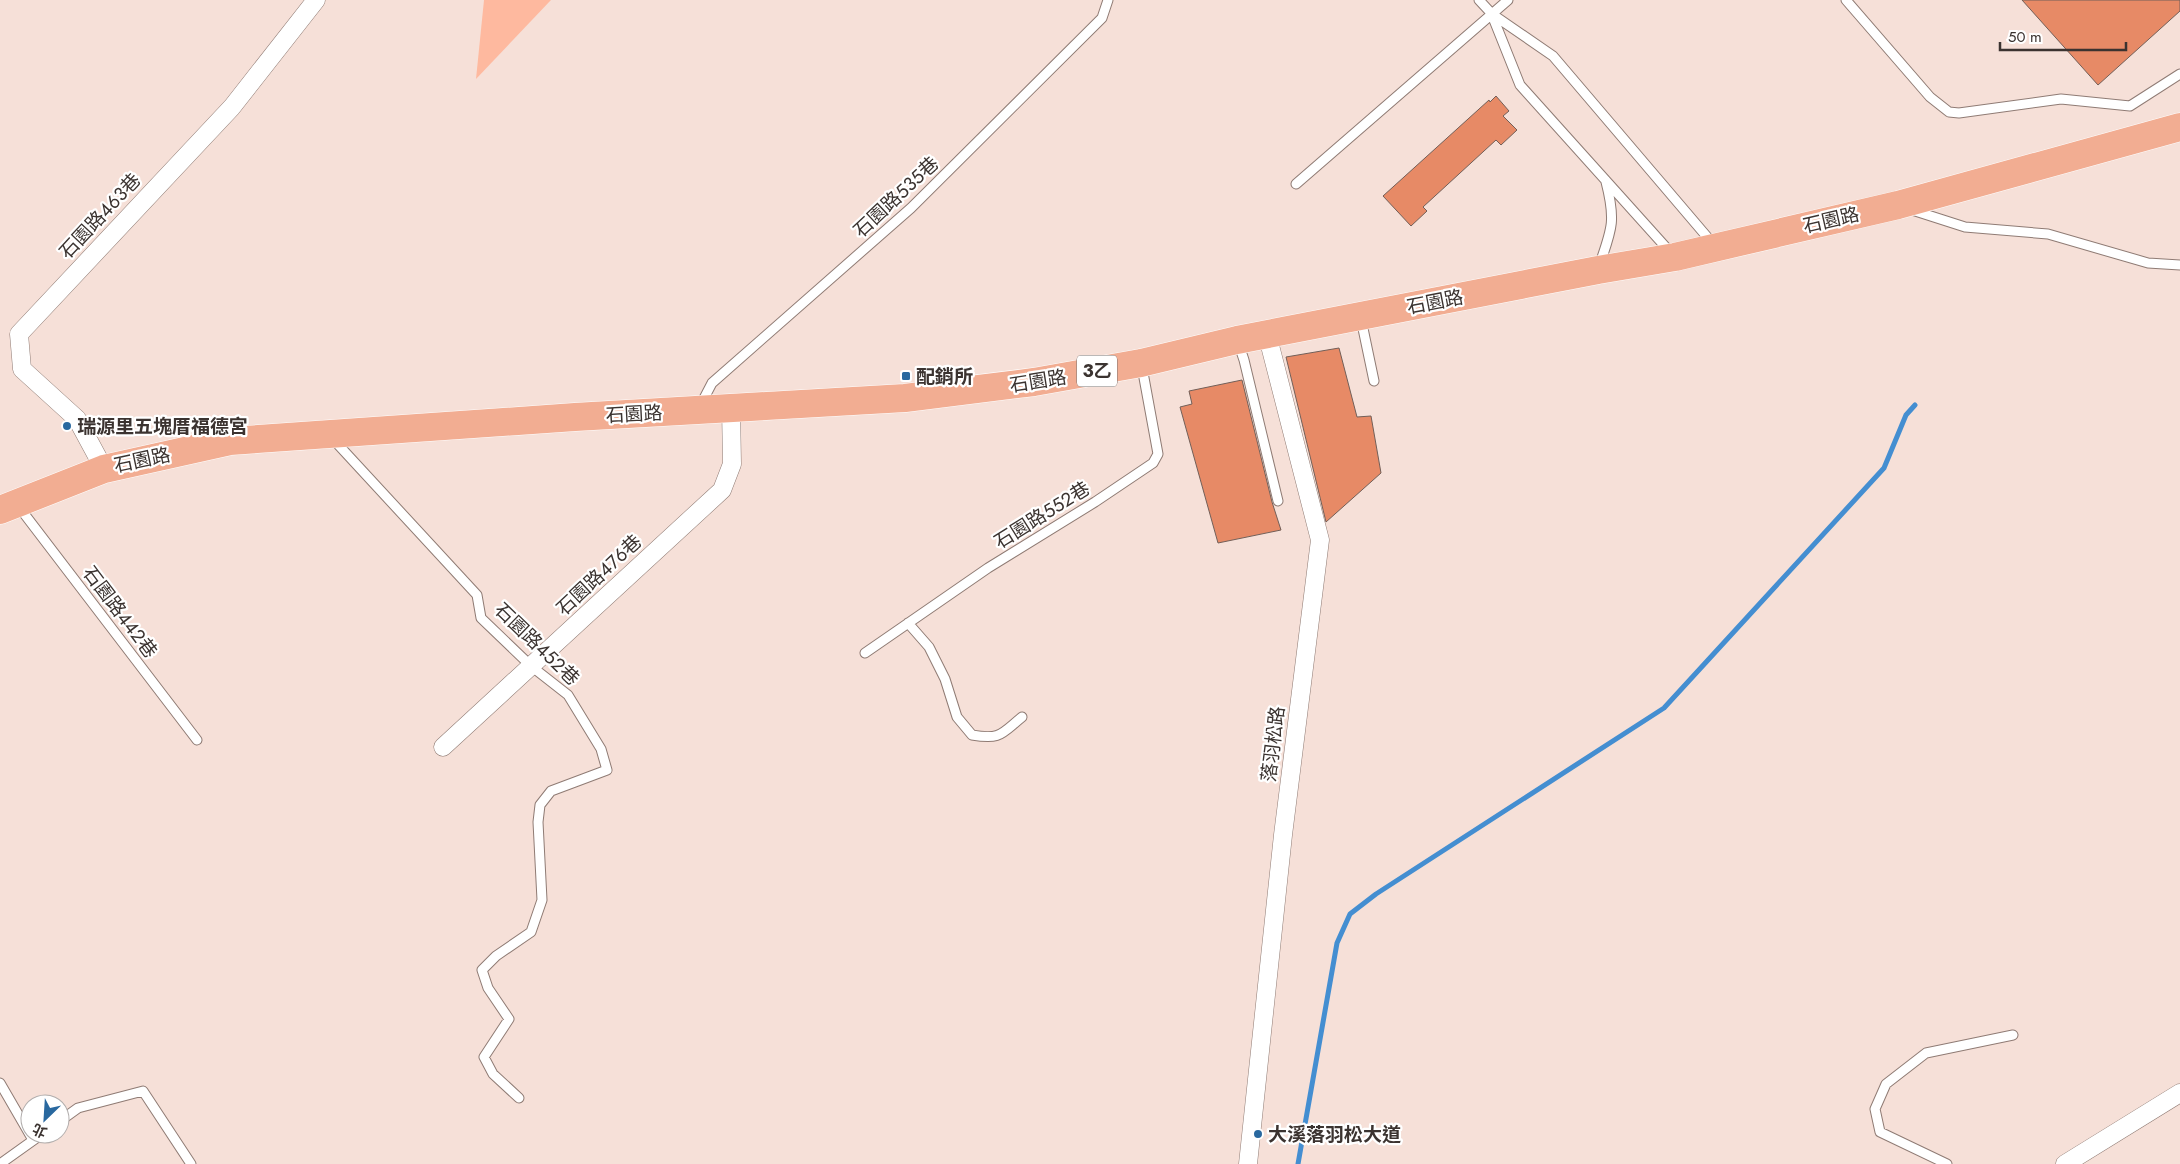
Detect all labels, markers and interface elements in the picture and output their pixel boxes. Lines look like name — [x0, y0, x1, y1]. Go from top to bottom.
scale bar — [2000, 20, 2126, 52]
text: 50 m — [2008, 26, 2042, 48]
street label: 石園路535巷 — [847, 150, 945, 244]
street label: 石園路463巷 — [53, 167, 147, 265]
street label: 石園路 — [1800, 200, 1862, 240]
street label: 石園路 — [1404, 283, 1466, 321]
road number: 3乙 — [1077, 356, 1117, 386]
place label: 配銷所 — [916, 363, 973, 390]
street label: 石園路 — [1008, 363, 1068, 399]
marker: 配銷所 — [900, 370, 912, 382]
street label: 石園路 — [605, 399, 663, 429]
place label: 瑞源里五塊厝福德宮 — [77, 413, 248, 440]
marker: 瑞源里五塊厝福德宮 — [61, 420, 73, 432]
street label: 石園路 — [111, 441, 173, 479]
street label: 石園路552巷 — [989, 475, 1095, 555]
street label: 石園路476巷 — [550, 528, 648, 622]
street label: 石園路442巷 — [76, 560, 164, 664]
street label: 石園路452巷 — [489, 597, 585, 691]
street label: 落羽松路 — [1255, 705, 1291, 783]
north arrow — [20, 1094, 70, 1144]
text: 北 — [29, 1119, 50, 1143]
place label: 大溪落羽松大道 — [1268, 1121, 1401, 1148]
marker: 大溪落羽松大道 — [1252, 1128, 1264, 1140]

